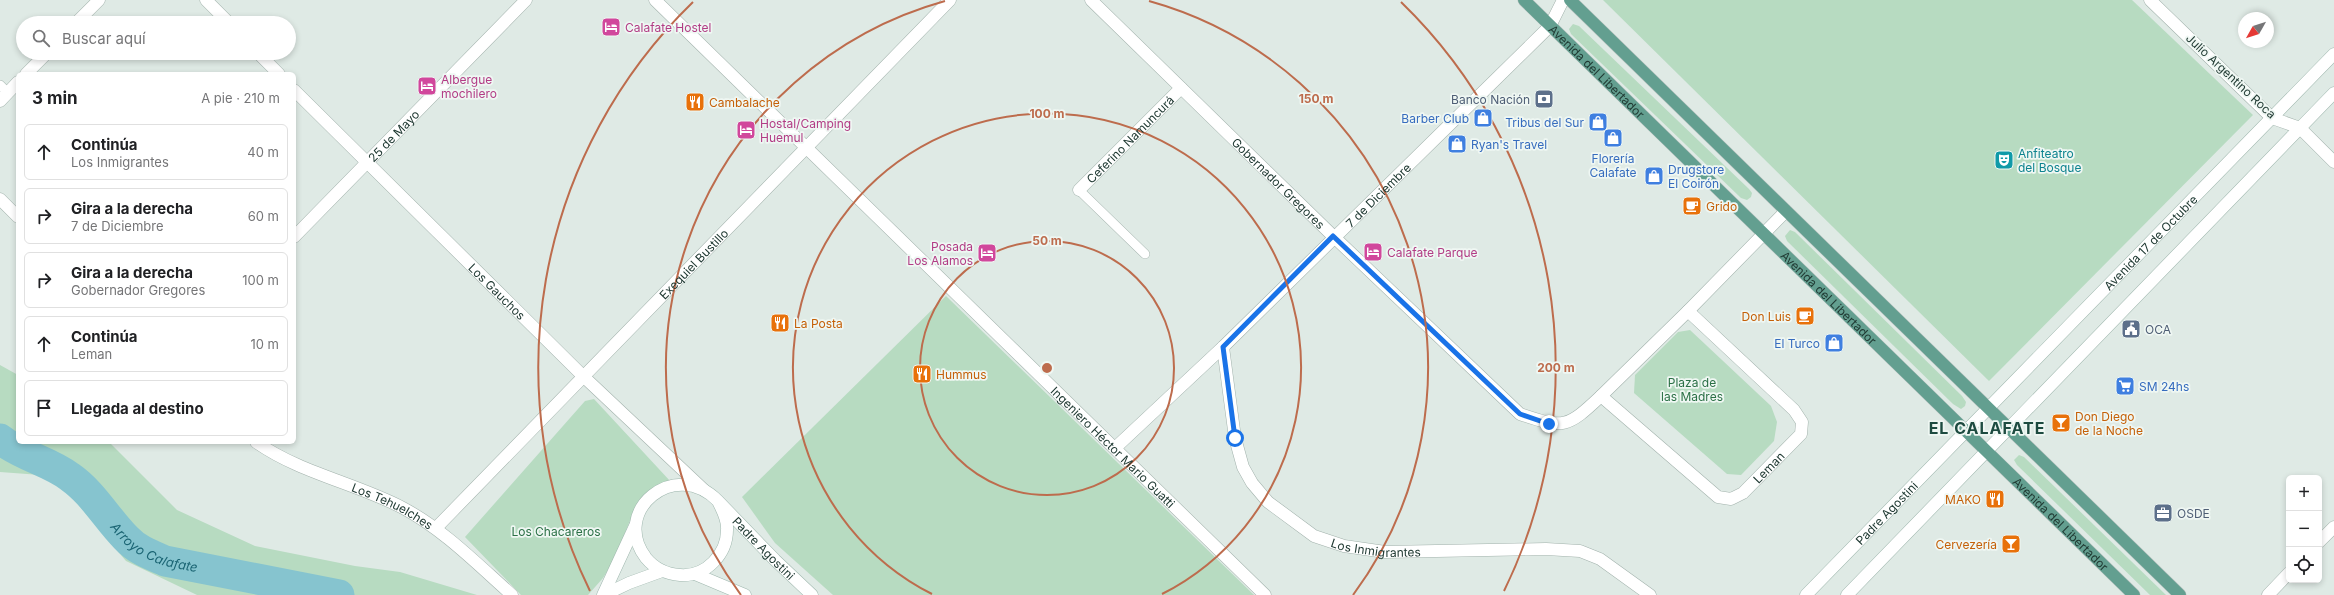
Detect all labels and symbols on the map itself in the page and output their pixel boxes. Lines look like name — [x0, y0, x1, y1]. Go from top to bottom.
north arrow — [2238, 12, 2274, 48]
hotel icon: Calafate Hostel — [600, 16, 622, 38]
place label: Calafate Hostel — [625, 20, 711, 35]
street label: Avenida del Libertador — [1546, 21, 1648, 122]
street label: Julio Argentino Roca — [2183, 31, 2279, 121]
place label: Albergue mochilero — [441, 72, 497, 101]
hotel icon: Albergue mochilero — [416, 75, 438, 97]
bank icon: Banco Nación — [1533, 88, 1555, 110]
restaurant icon: Cambalache — [684, 91, 706, 113]
text: 150 m — [1299, 91, 1333, 106]
street label: Ceferino Namuncurá — [1083, 92, 1177, 186]
place label: Banco Nación — [1451, 92, 1530, 107]
place label: Cambalache — [709, 95, 780, 110]
street label: 25 de Mayo — [365, 106, 422, 165]
text: 100 m — [1029, 106, 1065, 121]
shop icon: Barber Club — [1472, 107, 1494, 129]
place label: Barber Club — [1401, 111, 1469, 126]
shop icon: Tribus del Sur — [1587, 111, 1609, 133]
place label: Tribus del Sur — [1505, 115, 1584, 130]
place label: Hostal/Camping Huemul — [760, 116, 851, 145]
hotel icon: Hostal/Camping Huemul — [735, 119, 757, 141]
shop icon: Florería Calafate — [1602, 127, 1624, 149]
shop icon: Ryan's Travel — [1446, 133, 1468, 155]
street label: Gobernador Gregores — [1229, 134, 1328, 232]
place label: Ryan's Travel — [1471, 137, 1547, 152]
place label: Anfiteatro del Bosque — [2018, 146, 2081, 175]
theatre icon: Anfiteatro del Bosque — [1993, 149, 2015, 171]
place label: Florería Calafate — [1590, 151, 1636, 180]
street label: 7 de Diciembre — [1342, 160, 1414, 230]
place label: Drugstore El Coirón — [1668, 162, 1724, 191]
shop icon: Drugstore El Coirón — [1643, 165, 1665, 187]
street label: Avenida 17 de Octubre — [2101, 191, 2200, 293]
cafe icon: Grido — [1681, 195, 1703, 217]
place label: Grido — [1706, 199, 1737, 214]
street label: Exequiel Bustillo — [656, 225, 731, 302]
text: 50 m — [1032, 233, 1062, 248]
place label: Posada Los Alamos — [907, 239, 973, 268]
hotel icon: Calafate Parque — [1362, 241, 1384, 263]
hotel icon: Posada Los Alamos — [976, 242, 998, 264]
place label: Calafate Parque — [1387, 245, 1477, 260]
street label: Avenida del Libertador — [1778, 247, 1880, 348]
street label: Los Gauchos — [466, 260, 529, 323]
cafe icon: Don Luis — [1794, 305, 1816, 327]
place label: Don Luis — [1742, 309, 1791, 324]
restaurant icon: La Posta — [769, 312, 791, 334]
place label: La Posta — [794, 316, 843, 331]
public building icon: OCA — [2120, 318, 2142, 340]
place label: OCA — [2145, 322, 2171, 337]
shop icon: El Turco — [1823, 332, 1845, 354]
place label: El Turco — [1774, 336, 1820, 351]
text: 200 m — [1537, 360, 1575, 375]
centre of rings — [1040, 361, 1054, 375]
restaurant icon: Hummus — [911, 363, 933, 385]
place label: Hummus — [936, 367, 986, 382]
park label: Plaza de las Madres — [1661, 375, 1723, 404]
supermarket icon: SM 24hs — [2114, 375, 2136, 397]
place label: SM 24hs — [2139, 379, 2189, 394]
street label: Ingeniero Héctor Mario Guatti — [1048, 383, 1178, 511]
place label: Don Diego de la Noche — [2075, 409, 2143, 438]
bar icon: Don Diego de la Noche — [2050, 412, 2072, 434]
route end — [1540, 415, 1558, 433]
district label: EL CALAFATE — [1929, 418, 2045, 438]
route start — [1226, 429, 1244, 447]
street label: Leman — [1750, 448, 1787, 486]
street label: Avenida del Libertador — [2010, 474, 2112, 574]
street label: Padre Agostini — [1852, 478, 1921, 547]
street label: Los Tehuelches — [350, 479, 436, 532]
restaurant icon: MAKO — [1984, 488, 2006, 510]
place label: MAKO — [1945, 492, 1981, 507]
office icon: OSDE — [2152, 502, 2174, 524]
place label: OSDE — [2177, 506, 2210, 521]
street label: Padre Agostini — [730, 513, 798, 583]
water label: Arroyo Calafate — [107, 518, 199, 575]
park label: Los Chacareros — [511, 524, 601, 539]
bar icon: Cervezería — [2000, 533, 2022, 555]
street label: Los Inmigrantes — [1329, 535, 1421, 559]
place label: Cervezería — [1935, 537, 1997, 552]

